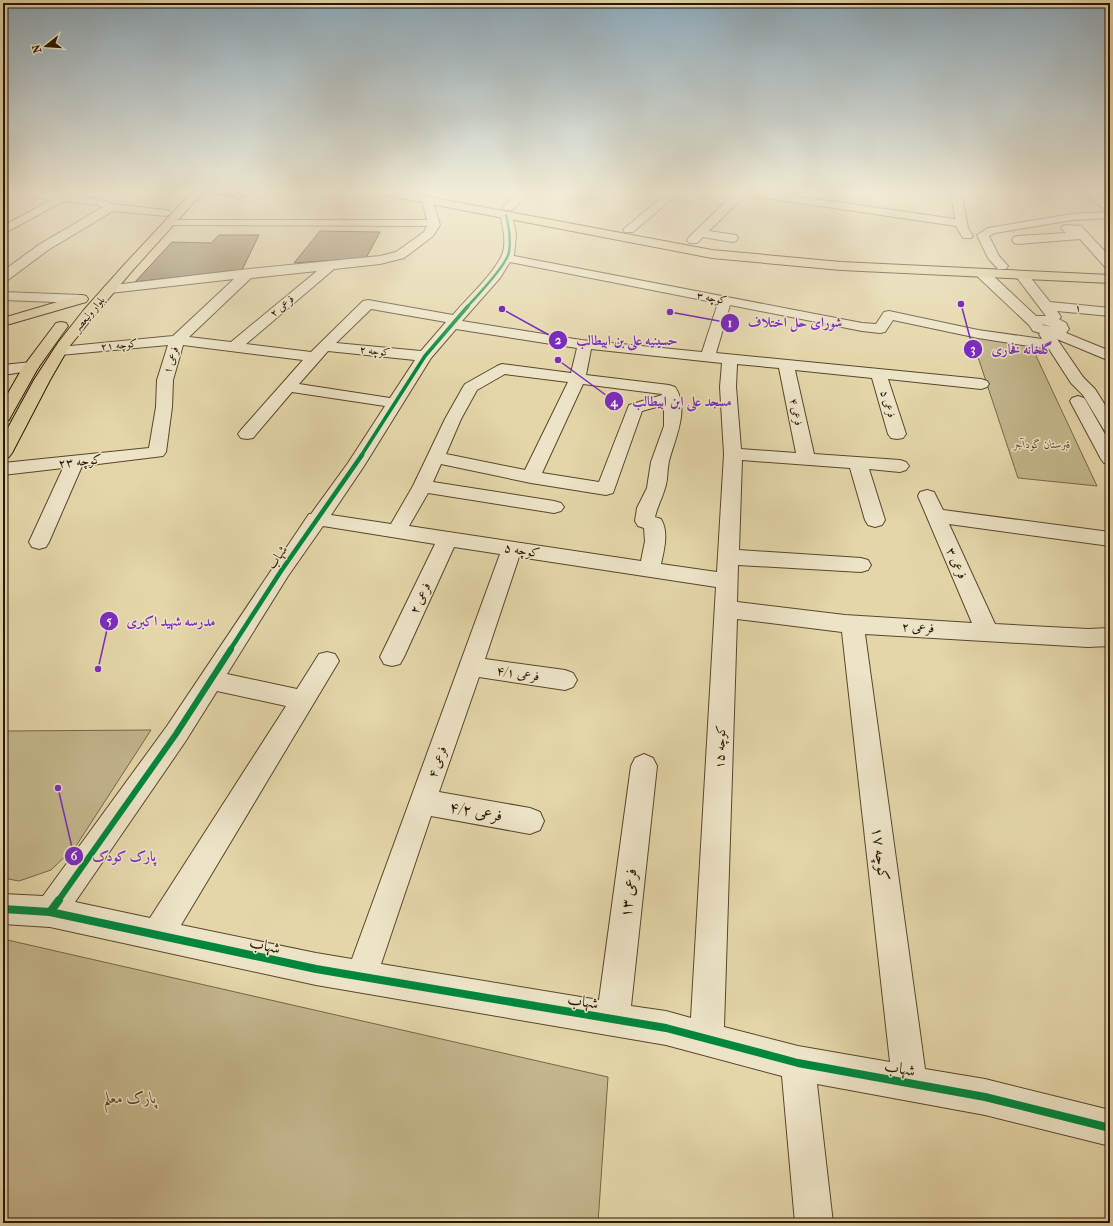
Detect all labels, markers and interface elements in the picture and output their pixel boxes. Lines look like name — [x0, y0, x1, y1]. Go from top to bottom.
north arrow — [26, 26, 66, 66]
text: N — [29, 42, 44, 55]
street label: کوچه ۳ — [696, 289, 728, 308]
street label: فرعی ۲ — [267, 292, 297, 321]
street label: بلوار ولیعصر — [70, 294, 108, 336]
street label: ۱ — [1074, 301, 1082, 315]
callout: شورای حل اختلاف — [720, 310, 851, 336]
text: شورای حل اختلاف — [748, 314, 842, 332]
text: 1 — [728, 316, 732, 330]
callout: حسینیه علی بن ابیطالب — [548, 327, 686, 353]
text: حسینیه علی بن ابیطالب — [576, 332, 678, 351]
text: 2 — [555, 333, 562, 347]
callout: گلخانه فخاری — [963, 336, 1061, 362]
street label: کوچه ۲۱ — [100, 337, 138, 354]
text: گلخانه فخاری — [991, 340, 1053, 358]
text: 3 — [971, 342, 976, 357]
street label: کوچه ۲ — [359, 343, 391, 360]
street label: فرعی ۱ — [161, 345, 182, 375]
callout: مسجد علی ابن ابیطالب — [604, 388, 739, 414]
street label: فرعی ۵ — [877, 389, 898, 419]
text: مسجد علی ابن ابیطالب — [632, 393, 732, 412]
text: 4 — [609, 395, 618, 410]
street label: فرعی ۴ — [786, 397, 805, 427]
park label: قبرستان گودآجر — [1012, 437, 1071, 451]
street label: کوچه ۲۳ — [57, 451, 103, 472]
street label: کوچه ۵ — [503, 540, 541, 561]
street label: شهاب — [264, 542, 291, 572]
street label: فرعی ۳ — [943, 545, 971, 582]
street label: فرعی ۲ — [406, 580, 435, 616]
callout: مدرسه شهید اکبری — [99, 608, 223, 634]
text: مدرسه شهید اکبری — [127, 613, 215, 631]
text: 5 — [106, 614, 112, 628]
street label: فرعی ۲ — [901, 619, 935, 636]
street label: فرعی ۴/۱ — [495, 663, 541, 684]
street label: کوچه ۱۵ — [712, 725, 729, 769]
street label: فرعی ۴ — [424, 744, 451, 780]
street label: فرعی ۴/۲ — [448, 797, 504, 826]
street label: کوچه ۱۷ — [866, 826, 894, 882]
callout: پارک کودک — [64, 843, 164, 869]
text: پارک کودک — [92, 848, 157, 867]
text: 6 — [71, 849, 78, 863]
street label: فرعی ۱۳ — [616, 867, 641, 919]
street label: شهاب — [247, 932, 282, 959]
street label: شهاب — [566, 989, 600, 1014]
street label: شهاب — [883, 1056, 917, 1081]
park label: پارک معلم — [103, 1088, 159, 1114]

